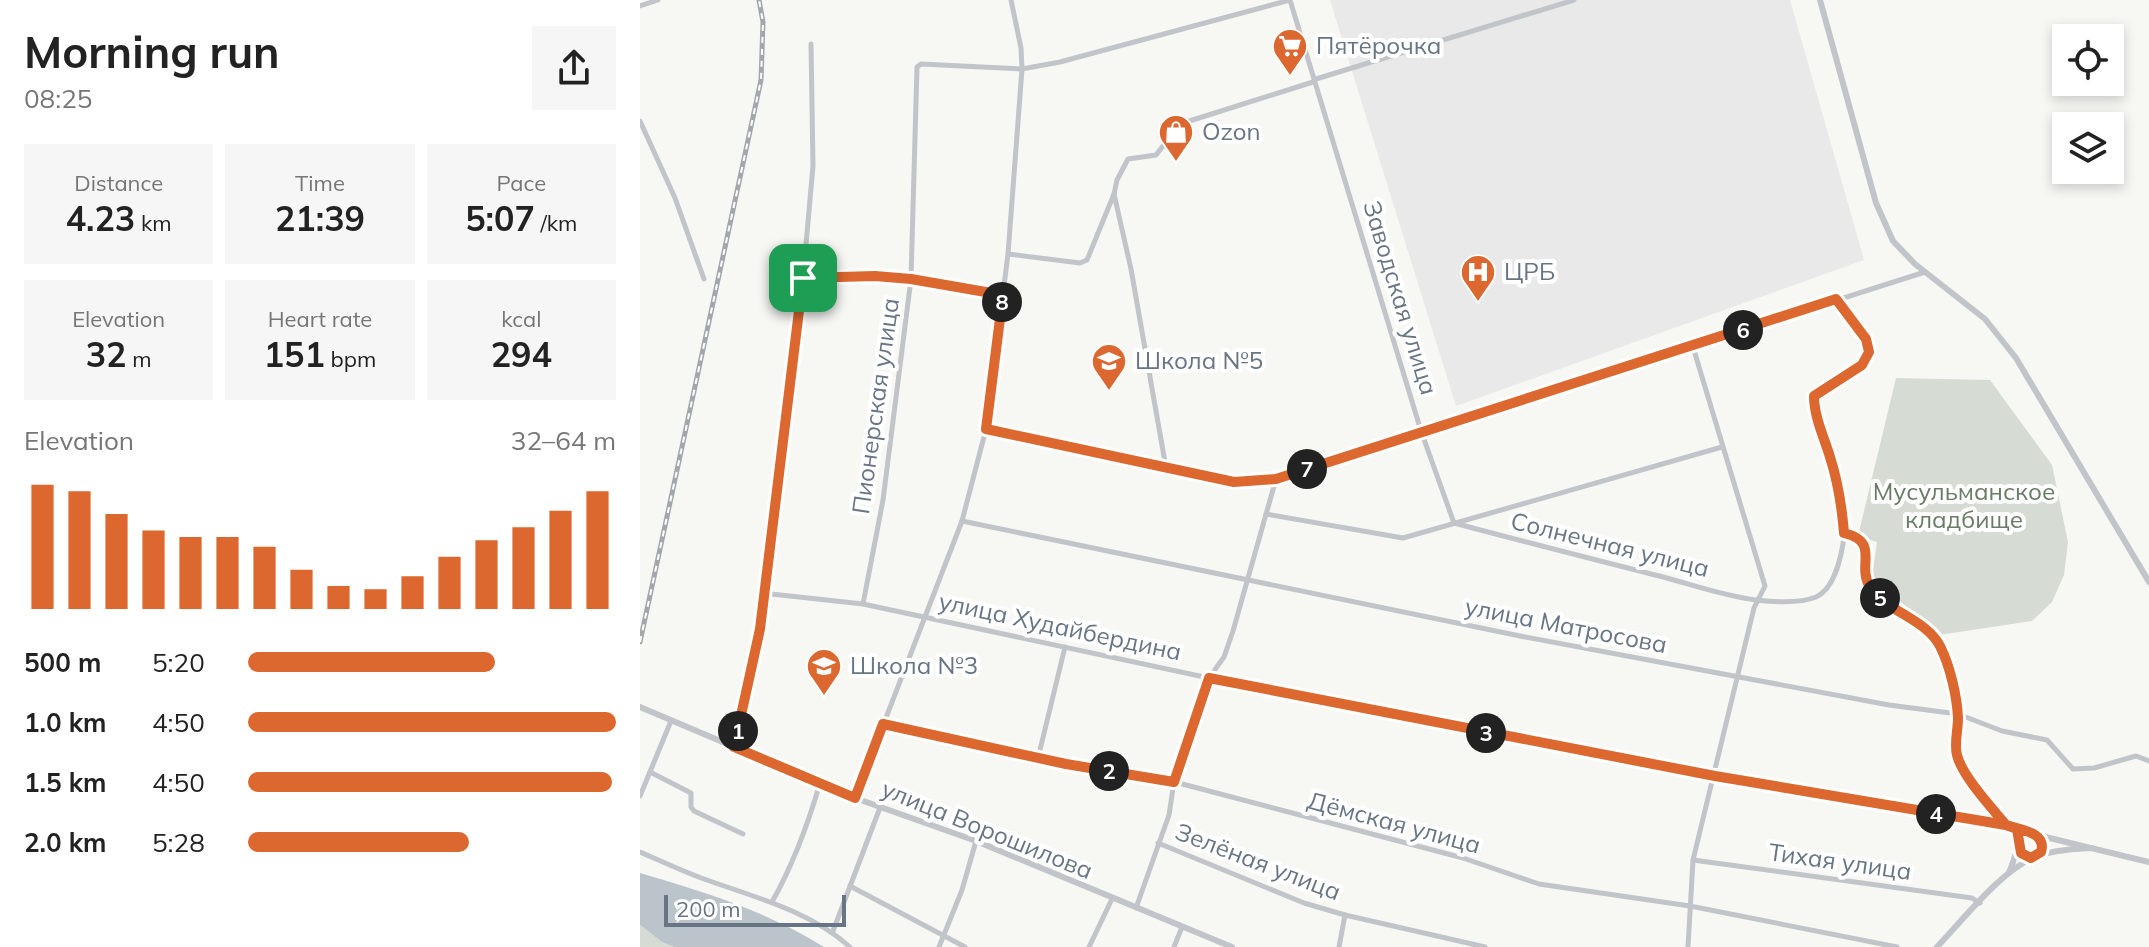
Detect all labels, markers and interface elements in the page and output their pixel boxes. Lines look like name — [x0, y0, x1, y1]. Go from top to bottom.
text: Morning run — [24, 24, 280, 79]
map controls — [2052, 24, 2124, 184]
button: locate — [2052, 24, 2124, 96]
button: share — [532, 26, 616, 110]
supermarket icon: Пятёрочка — [1271, 27, 1309, 77]
place label: Пятёрочка — [1316, 30, 1441, 60]
text: 08:25 — [24, 82, 92, 115]
button: layers — [2052, 112, 2124, 184]
shop icon: Ozon — [1157, 113, 1195, 163]
place label: Ozon — [1202, 116, 1261, 146]
text: Distance — [74, 169, 163, 197]
text: Time — [295, 169, 345, 197]
text: Pace — [497, 169, 546, 197]
text: 4.23 — [66, 197, 135, 240]
text: 21:39 — [275, 197, 365, 240]
text: 5:07 — [465, 197, 535, 240]
street label: Заводская улица — [1357, 197, 1445, 398]
text: km — [135, 209, 172, 237]
text: /km — [535, 209, 577, 237]
pin — [769, 244, 837, 312]
hospital icon: ЦРБ — [1459, 253, 1497, 303]
icon: arrive — [781, 256, 825, 300]
place label: ЦРБ — [1504, 256, 1555, 286]
pin: 8 — [982, 282, 1022, 322]
text: 8 — [995, 288, 1009, 316]
street label: Пионерская улица — [845, 296, 905, 516]
text: Elevation — [72, 305, 165, 333]
text: Heart rate — [268, 305, 372, 333]
text: kcal — [501, 305, 541, 333]
pin: 6 — [1723, 310, 1763, 350]
text: 6 — [1736, 316, 1750, 344]
text: 32 — [86, 333, 127, 376]
text: 151 — [264, 333, 325, 376]
text: 294 — [491, 333, 552, 376]
school or university icon: Школа №5 — [1090, 342, 1128, 392]
text: m — [127, 345, 152, 373]
text: bpm — [325, 345, 376, 373]
place label: Школа №5 — [1135, 345, 1263, 375]
text: Elevation — [24, 424, 134, 457]
text: 32–64 m — [511, 424, 616, 457]
pin: 7 — [1287, 449, 1327, 489]
text: 7 — [1300, 455, 1314, 483]
park label: Мусульманское кладбище — [1873, 476, 2055, 534]
street label: Солнечная улица — [1508, 505, 1713, 583]
pin: 5 — [1860, 578, 1900, 618]
text: 5 — [1873, 584, 1887, 612]
street label: улица Худайбердина — [936, 586, 1184, 666]
street label: улица Матросова — [1463, 591, 1670, 659]
text: 500 m — [24, 646, 101, 679]
text: 5:20 — [152, 646, 205, 679]
school or university icon: Школа №3 — [805, 647, 843, 697]
place label: Школа №3 — [850, 650, 978, 680]
text: 1.0 km — [24, 706, 107, 739]
text: 4:50 — [152, 706, 205, 739]
pin: 1 — [718, 711, 758, 751]
pin: 3 — [1466, 713, 1506, 753]
text: 1 — [731, 717, 745, 745]
text: 3 — [1479, 719, 1493, 747]
pin: 2 — [1089, 751, 1129, 791]
text: 2 — [1102, 757, 1116, 785]
text: 1.5 km — [24, 766, 107, 799]
text: 4:50 — [152, 766, 205, 799]
street label: улица Ворошилова — [877, 773, 1097, 885]
street label: Дёмская улица — [1305, 785, 1484, 860]
pin: 4 — [1916, 794, 1956, 834]
text: 4 — [1929, 800, 1943, 828]
street label: Зелёная улица — [1171, 816, 1345, 906]
text: 2.0 km — [24, 826, 107, 859]
text: 5:28 — [152, 826, 205, 859]
street label: Тихая улица — [1767, 836, 1913, 886]
scale bar — [664, 891, 846, 927]
text: 200 m — [676, 895, 741, 923]

